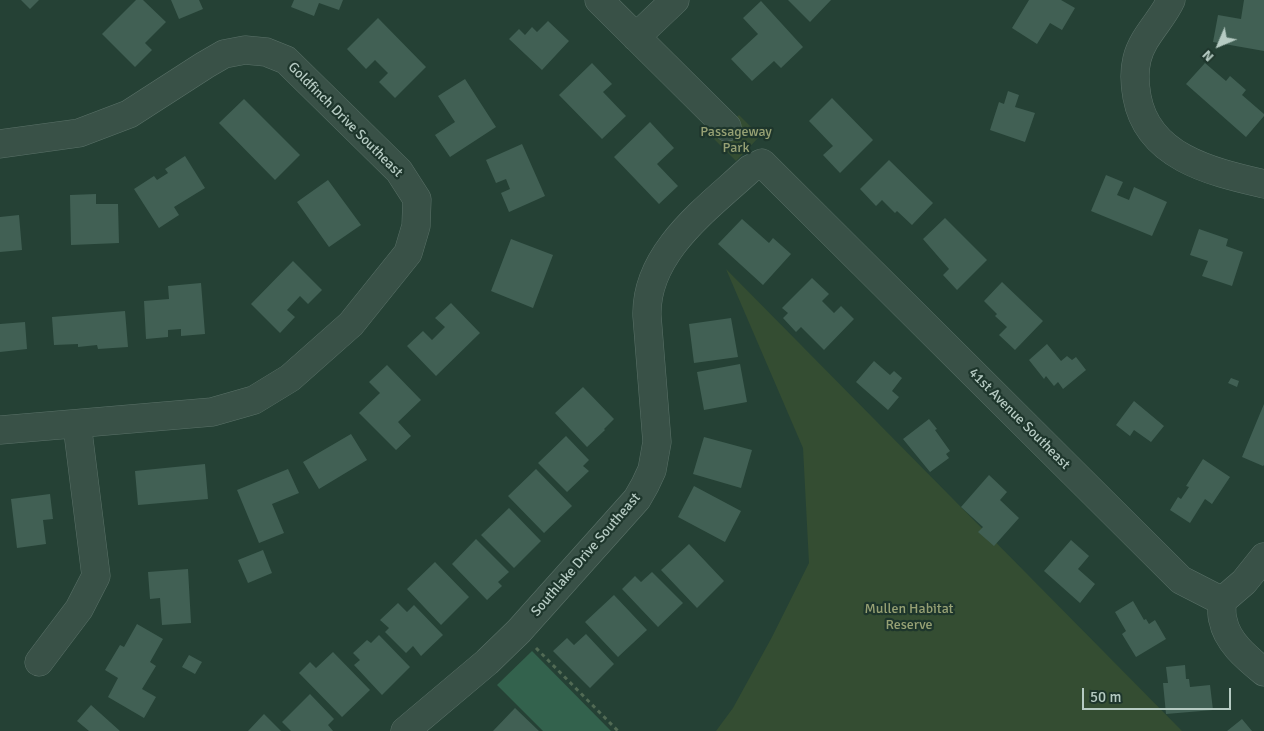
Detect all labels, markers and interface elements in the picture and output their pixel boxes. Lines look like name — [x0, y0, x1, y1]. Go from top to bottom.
north arrow — [1194, 20, 1244, 70]
text: N — [1199, 47, 1217, 65]
street label: Goldfinch Drive Southeast — [284, 59, 406, 181]
park label: Passageway Park — [700, 124, 772, 156]
street label: 41st Avenue Southeast — [965, 365, 1073, 473]
street label: Southlake Drive Southeast — [528, 490, 644, 620]
park label: Mullen Habitat Reserve — [864, 601, 954, 634]
scale bar — [1084, 678, 1233, 710]
text: 50 m — [1090, 688, 1121, 706]

